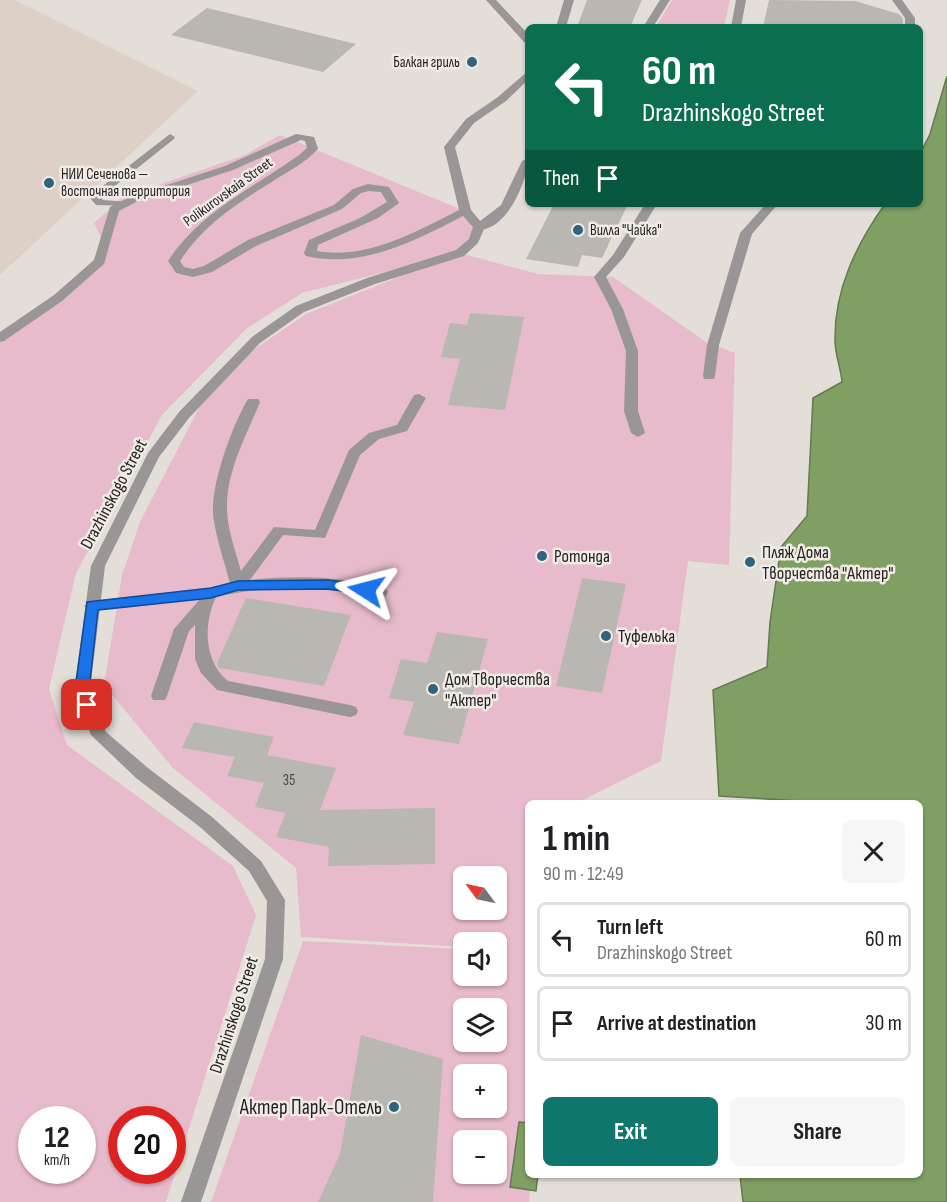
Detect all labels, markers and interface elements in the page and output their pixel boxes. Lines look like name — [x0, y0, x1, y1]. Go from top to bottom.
text: 60 m — [642, 46, 716, 97]
icon: left — [543, 48, 621, 126]
place label: Балкан гриль — [393, 53, 460, 72]
marker: Балкан гриль — [465, 55, 479, 69]
text: Drazhinskogo Street — [642, 97, 825, 129]
street label: Polikurovskaia Street — [180, 153, 277, 231]
icon: arrive — [591, 162, 624, 195]
place label: НИИ Сеченова — восточная территория — [61, 165, 190, 201]
text: Then — [543, 165, 579, 192]
marker: НИИ Сеченова — восточная территория — [42, 176, 56, 190]
place label: Вилла "Чайка" — [590, 221, 662, 240]
marker: Вилла "Чайка" — [571, 223, 585, 237]
street label: Drazhinskogo Street — [76, 435, 152, 553]
place label: Пляж Дома Творчества "Актер" — [762, 542, 894, 584]
place label: Ротонда — [554, 546, 610, 567]
marker: Ротонда — [535, 549, 549, 563]
marker: Пляж Дома Творчества "Актер" — [743, 555, 757, 569]
position arrow — [334, 558, 398, 622]
place label: Туфелька — [618, 626, 675, 647]
marker: Туфелька — [599, 629, 613, 643]
place label: Дом Творчества "Актер" — [445, 669, 550, 711]
pin — [61, 679, 112, 730]
marker: Дом Творчества "Актер" — [426, 682, 440, 696]
icon: arrive — [70, 688, 103, 721]
house number: 35 — [283, 771, 295, 790]
text: 1 min — [543, 818, 610, 861]
button: close — [842, 820, 905, 883]
text: 90 m · 12:49 — [543, 862, 624, 886]
north arrow — [453, 866, 507, 920]
map controls — [453, 866, 507, 1184]
text: Turn left — [597, 914, 663, 941]
icon: left — [546, 923, 579, 956]
text: 60 m — [865, 926, 902, 953]
button: sound — [453, 932, 507, 986]
text: Drazhinskogo Street — [597, 941, 732, 965]
street label: Drazhinskogo Street — [205, 953, 263, 1076]
button: layers — [453, 998, 507, 1052]
icon: arrive — [546, 1007, 579, 1040]
text: Arrive at destination — [597, 1010, 756, 1037]
text: 30 m — [865, 1010, 902, 1037]
button: + — [453, 1064, 507, 1118]
place label: Актер Парк-Отель — [239, 1095, 382, 1120]
button: Exit — [543, 1097, 718, 1166]
button: Share — [730, 1097, 905, 1166]
marker: Актер Парк-Отель — [387, 1100, 401, 1114]
speed limit sign: 20 — [108, 1106, 186, 1184]
text: 12 — [44, 1120, 70, 1156]
button: − — [453, 1130, 507, 1184]
text: km/h — [44, 1151, 70, 1170]

